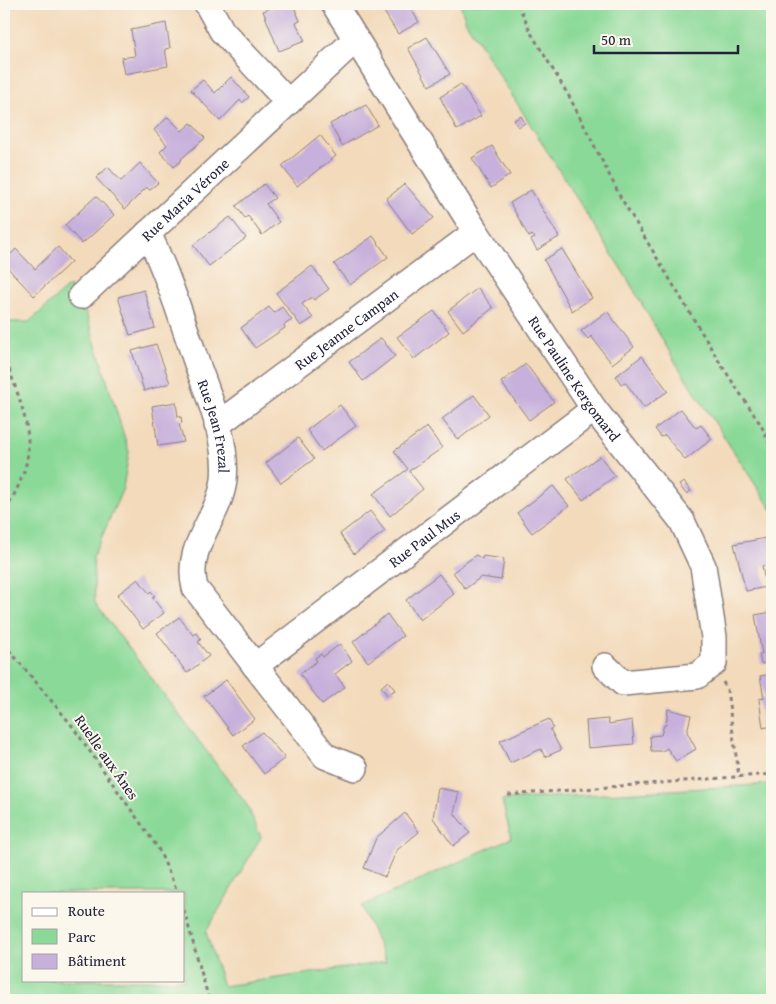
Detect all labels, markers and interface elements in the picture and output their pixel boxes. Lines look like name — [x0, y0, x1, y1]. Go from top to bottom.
scale bar — [594, 22, 737, 54]
text: 50 m — [601, 29, 632, 50]
street label: Rue Maria Vérone — [136, 153, 233, 245]
street label: Rue Jeanne Campan — [290, 283, 403, 374]
street label: Rue Pauline Kergomard — [524, 311, 626, 445]
street label: Rue Jean Frezal — [193, 376, 235, 473]
street label: Rue Paul Mus — [384, 504, 464, 572]
street label: Ruelle aux Ânes — [70, 710, 144, 804]
legend — [22, 892, 185, 982]
text: Route — [68, 900, 105, 921]
text: Parc — [68, 926, 96, 947]
text: Bâtiment — [68, 950, 127, 971]

